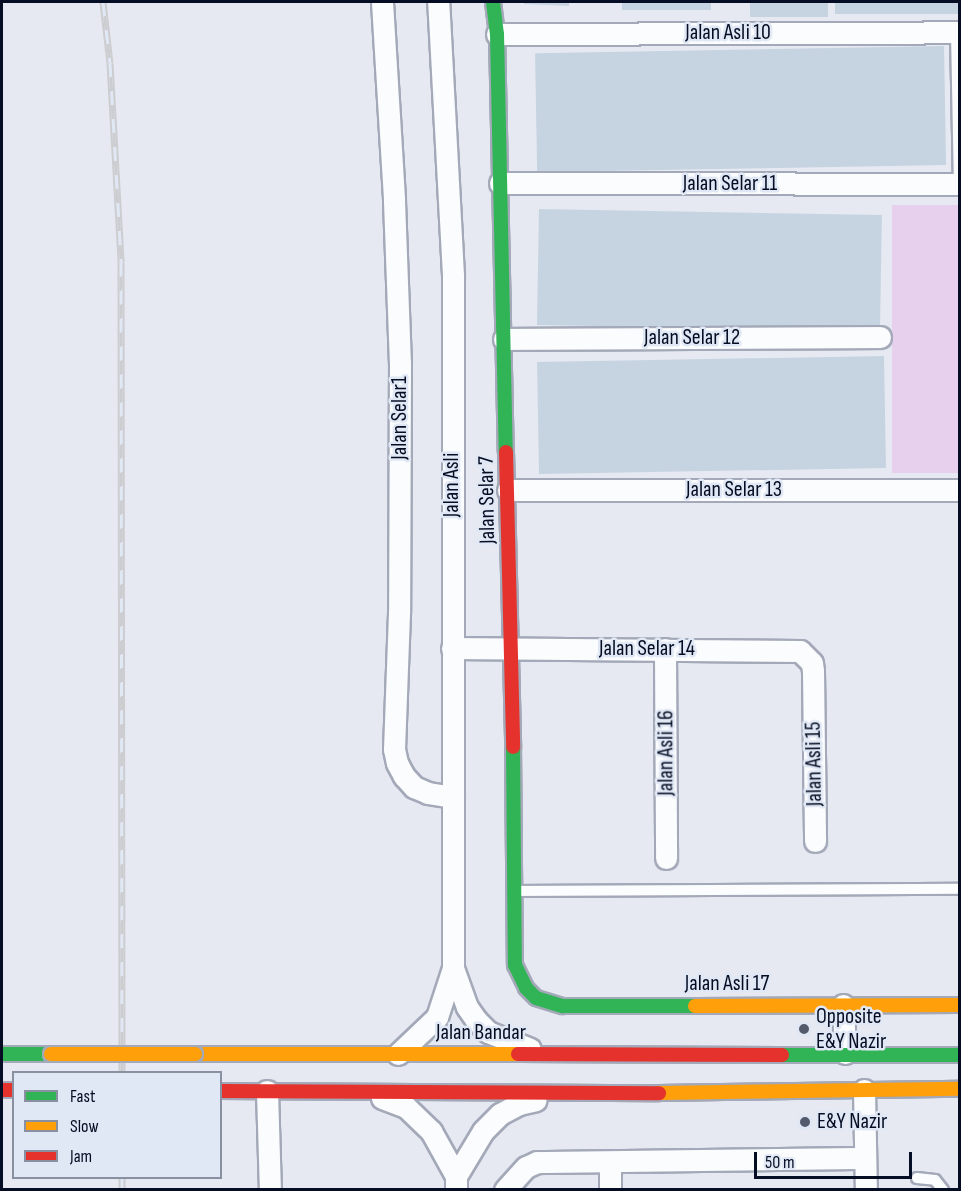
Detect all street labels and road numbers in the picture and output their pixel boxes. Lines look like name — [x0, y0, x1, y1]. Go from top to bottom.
street label: Jalan Asli 10 — [685, 20, 771, 46]
street label: Jalan Selar 11 — [683, 171, 777, 197]
street label: Jalan Selar 12 — [644, 325, 740, 351]
street label: Jalan Selar1 — [387, 376, 413, 460]
street label: Jalan Asli — [439, 453, 465, 517]
street label: Jalan Selar 7 — [473, 456, 501, 544]
street label: Jalan Selar 13 — [686, 477, 782, 503]
street label: Jalan Selar 14 — [599, 636, 695, 662]
street label: Jalan Asli 16 — [653, 710, 679, 796]
street label: Jalan Asli 15 — [800, 722, 828, 806]
street label: Jalan Asli 17 — [685, 971, 769, 997]
street label: Jalan Bandar — [436, 1020, 526, 1046]

